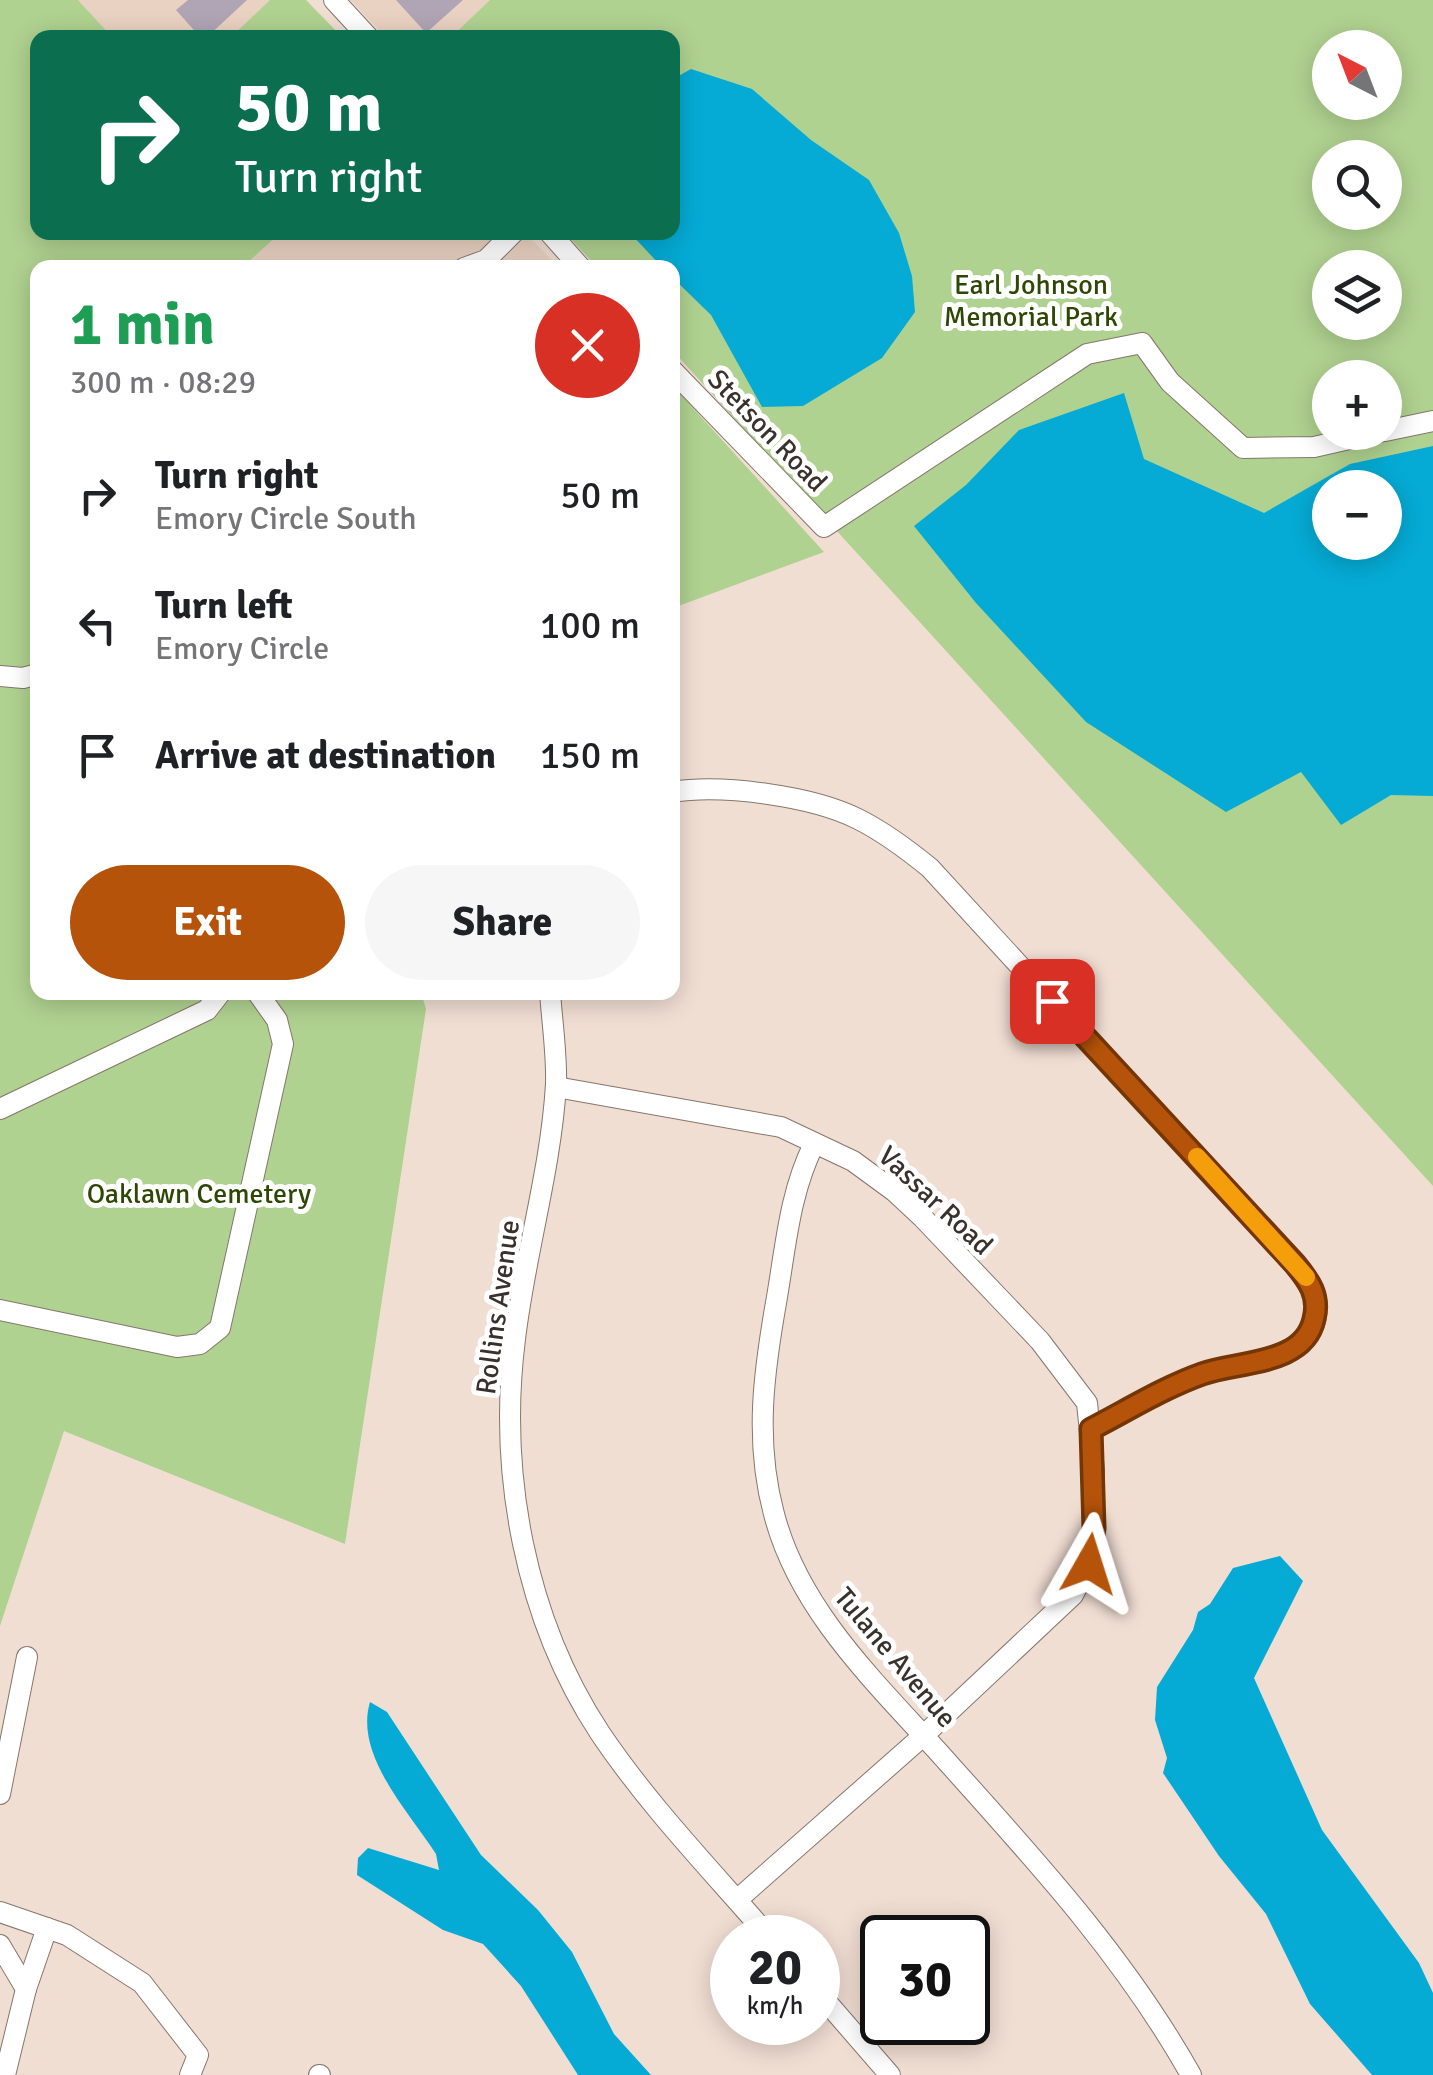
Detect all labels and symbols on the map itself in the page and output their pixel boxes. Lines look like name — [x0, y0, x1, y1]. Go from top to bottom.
north arrow — [1312, 30, 1402, 120]
park label: Earl Johnson Memorial Park — [944, 268, 1118, 334]
street label: Stetson Road — [700, 362, 834, 499]
pin — [1010, 959, 1095, 1044]
street label: Vassar Road — [871, 1139, 1000, 1262]
park label: Oaklawn Cemetery — [87, 1177, 311, 1211]
street label: Rollins Avenue — [469, 1218, 527, 1397]
position arrow — [1037, 1512, 1141, 1616]
street label: Tulane Avenue — [827, 1581, 964, 1735]
speed limit sign: 30 — [860, 1915, 990, 2045]

